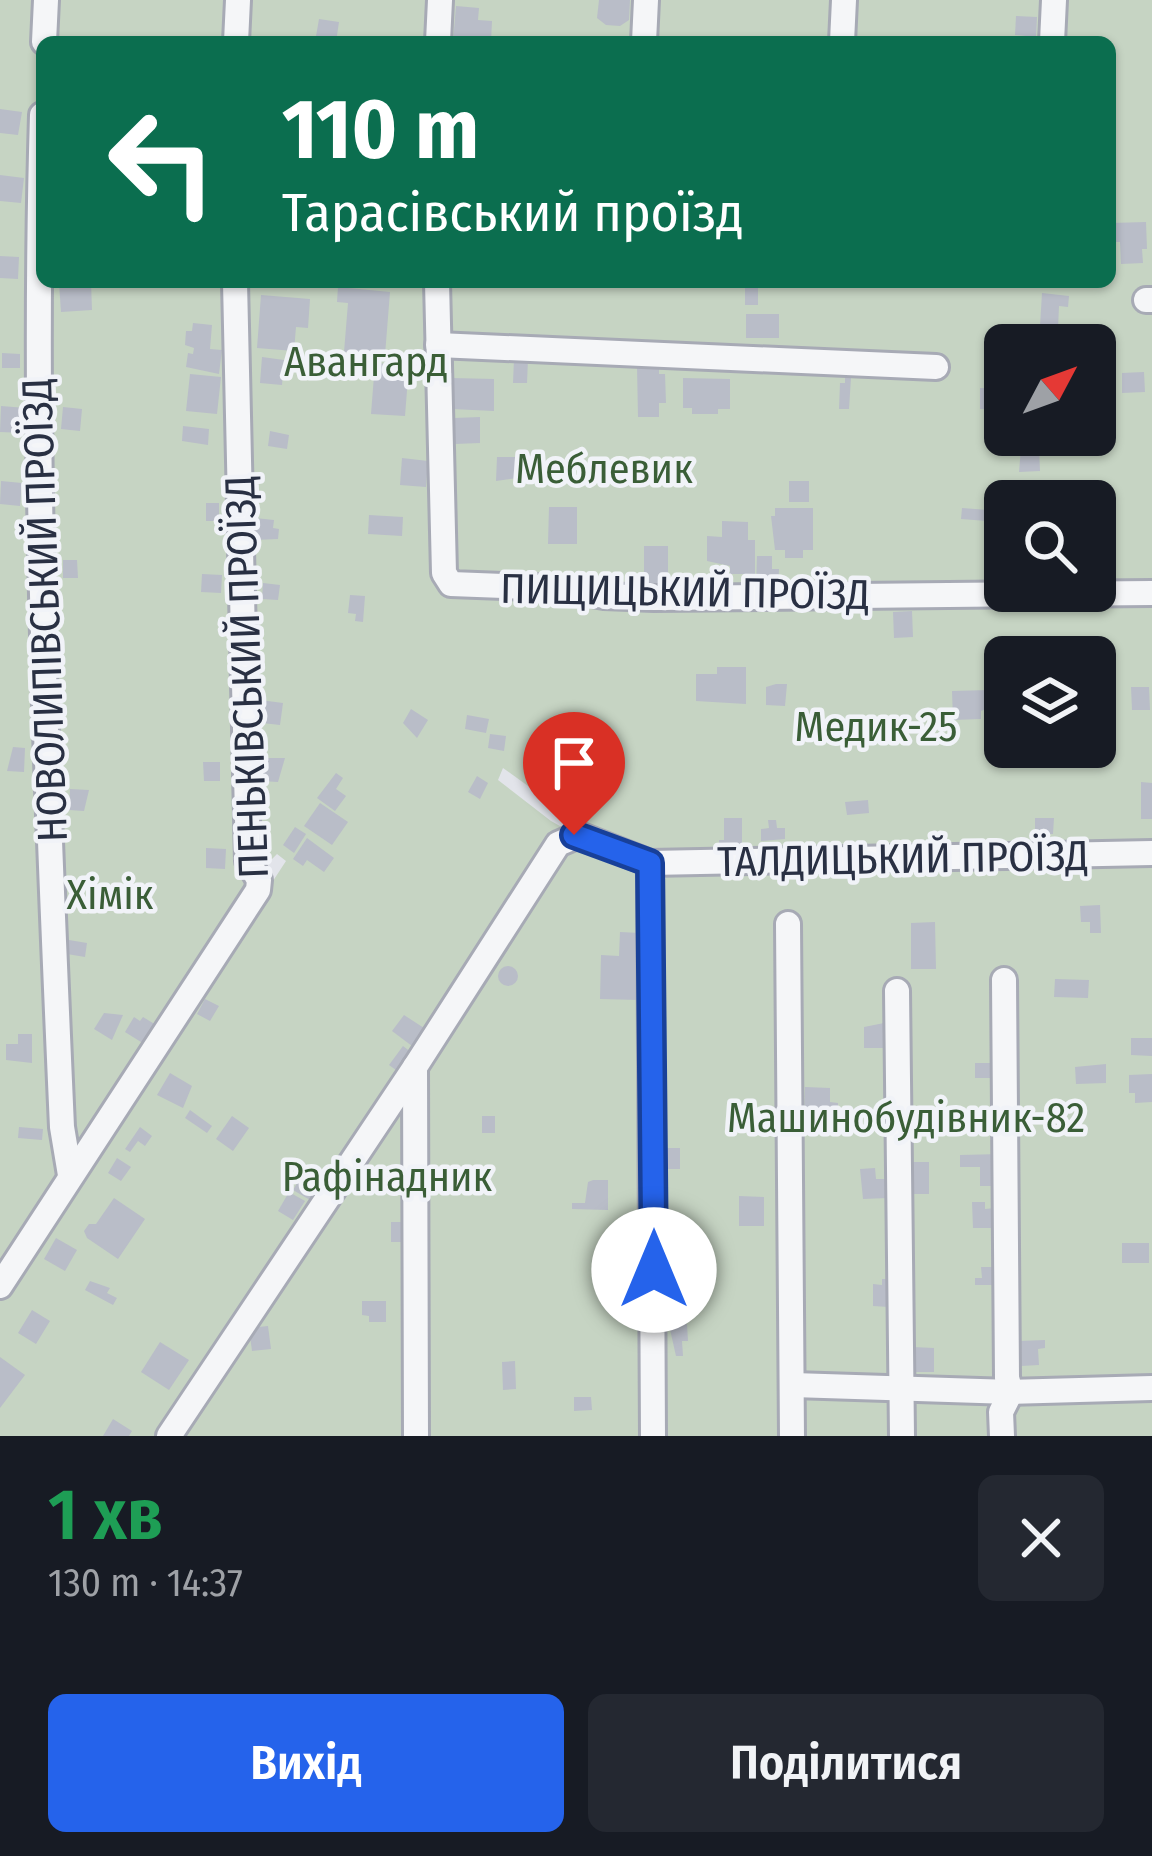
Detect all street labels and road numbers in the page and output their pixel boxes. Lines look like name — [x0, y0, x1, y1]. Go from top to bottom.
street label: НОВОЛИПІВСЬКИЙ ПРОЇЗД — [12, 377, 78, 843]
street label: ПЕНЬКІВСЬКИЙ ПРОЇЗД — [215, 475, 279, 879]
street label: ПИЩИЦЬКИЙ ПРОЇЗД — [500, 564, 870, 620]
street label: ТАЛДИЦЬКИЙ ПРОЇЗД — [717, 831, 1089, 887]

